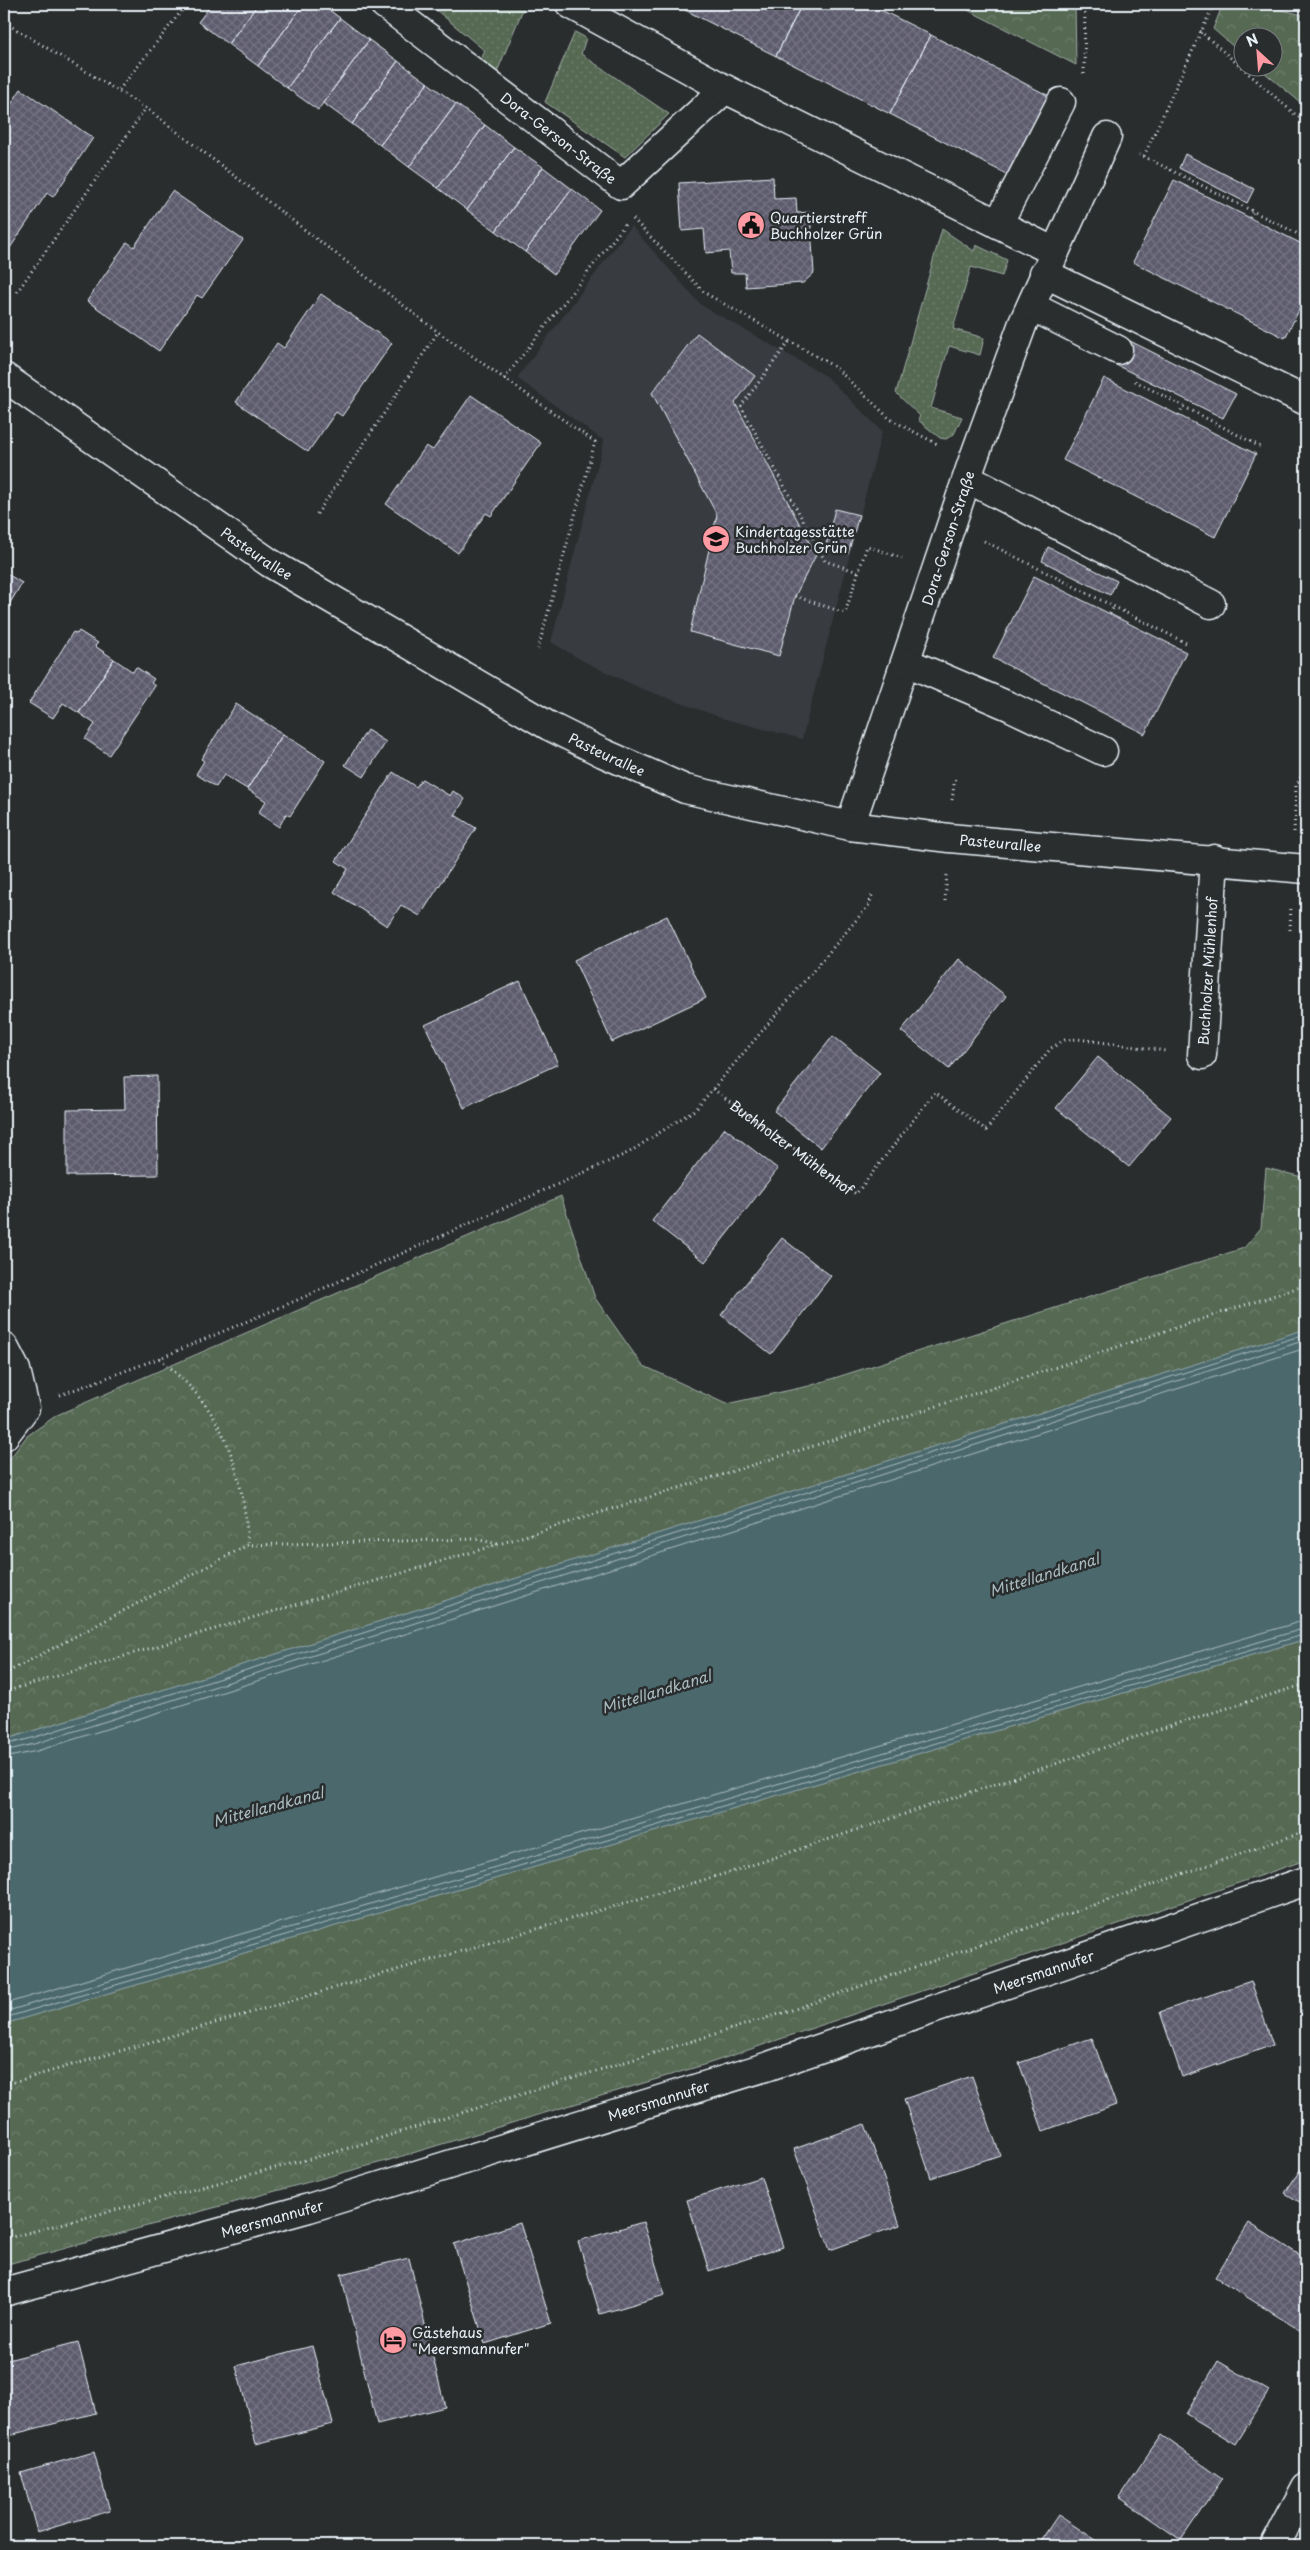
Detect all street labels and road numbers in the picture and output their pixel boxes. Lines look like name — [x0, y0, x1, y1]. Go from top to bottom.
street label: Dora-Gerson-Straße — [497, 87, 621, 189]
street label: Dora-Gerson-Straße — [916, 468, 980, 608]
street label: Pasteurallee — [217, 521, 296, 584]
street label: Pasteurallee — [565, 727, 648, 781]
street label: Pasteurallee — [959, 828, 1042, 856]
street label: Buchholzer Mühlenhof — [1192, 895, 1222, 1046]
street label: Buchholzer Mühlenhof — [726, 1095, 859, 1200]
street label: Meersmannufer — [990, 1944, 1097, 1999]
street label: Meersmannufer — [605, 2074, 712, 2126]
street label: Meersmannufer — [218, 2194, 326, 2242]

